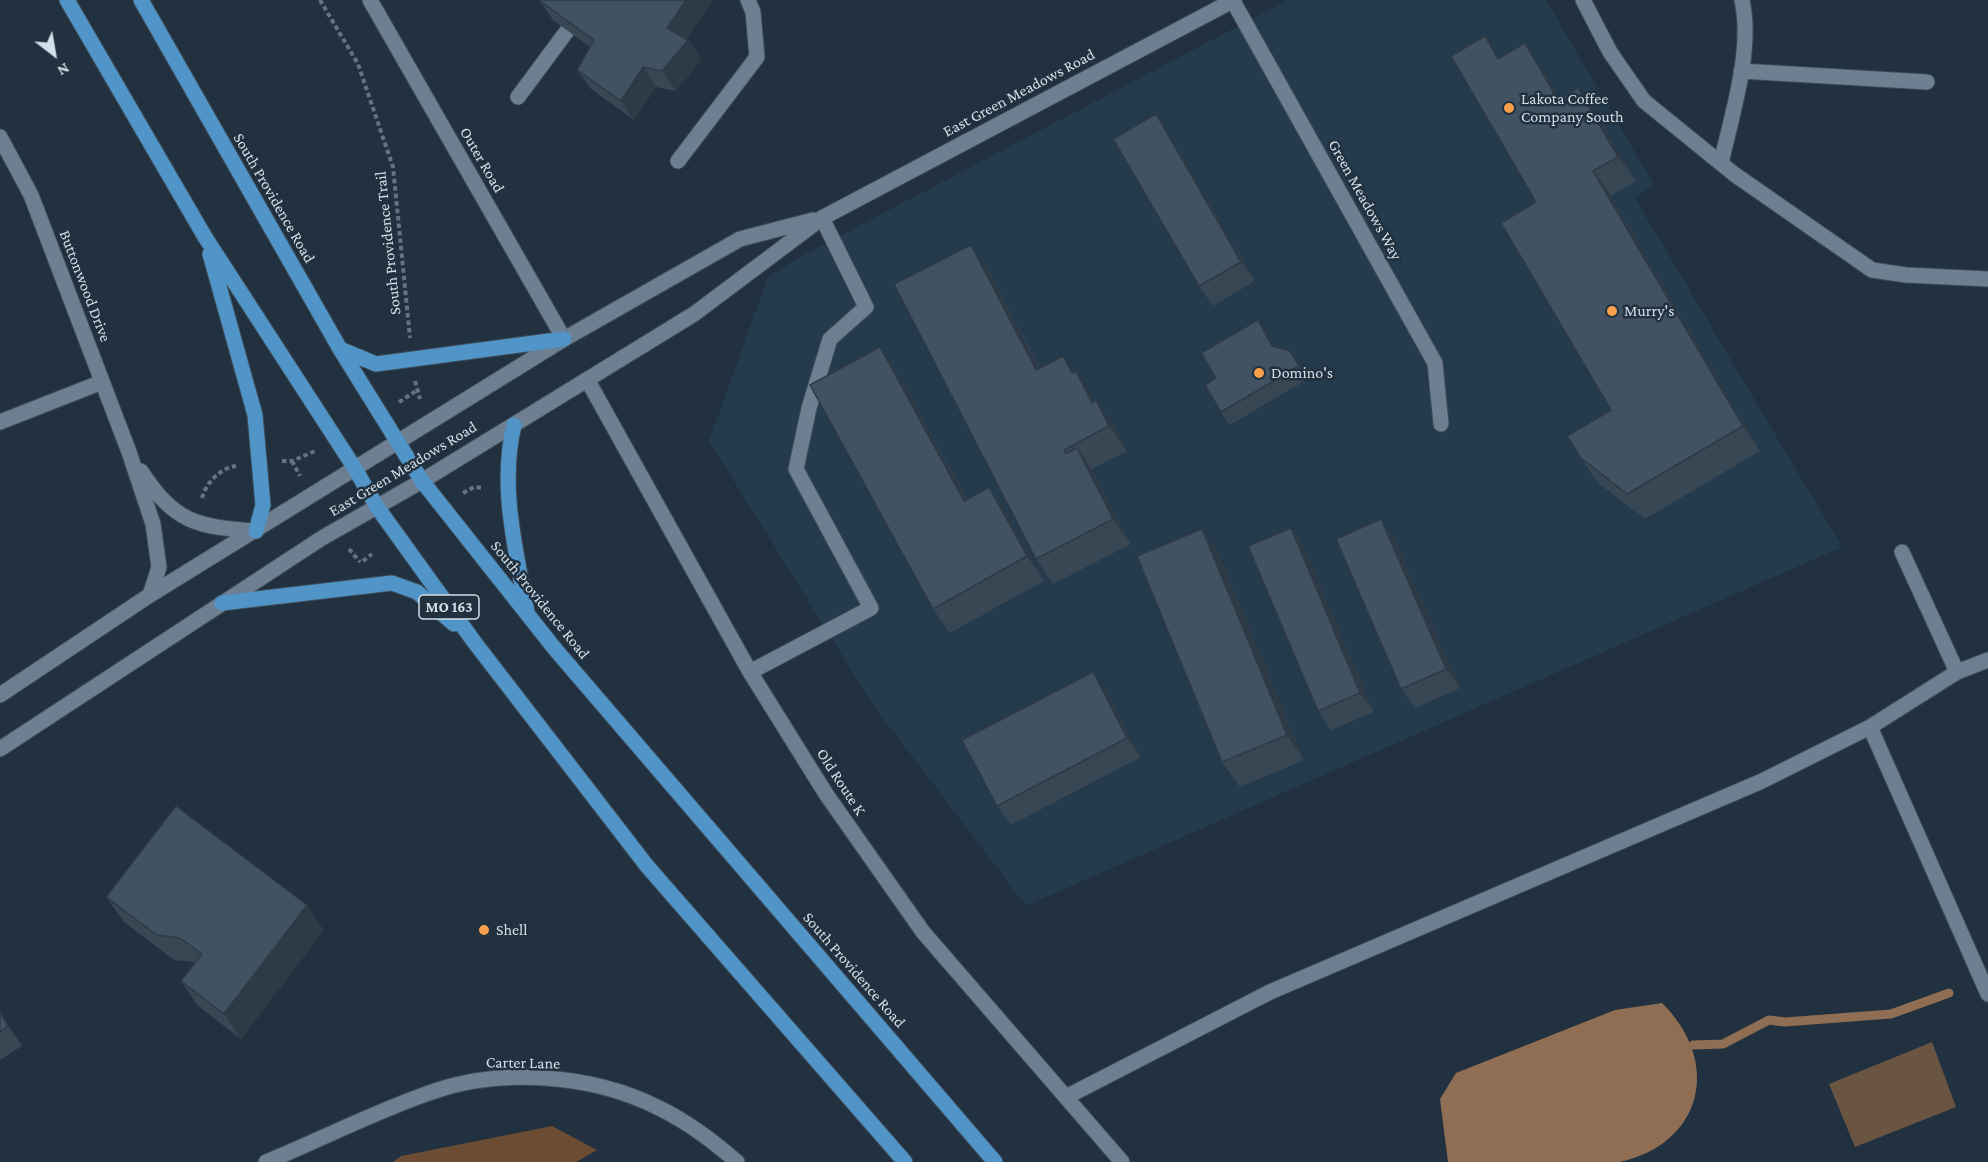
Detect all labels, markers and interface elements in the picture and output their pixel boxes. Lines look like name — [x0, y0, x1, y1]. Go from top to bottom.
north arrow — [24, 24, 84, 84]
street label: East Green Meadows Road — [940, 45, 1098, 141]
text: N — [54, 60, 73, 80]
place label: Lakota Coffee Company South — [1521, 89, 1624, 127]
marker: Lakota Coffee Company South — [1502, 101, 1516, 115]
street label: Outer Road — [456, 124, 508, 196]
street label: South Providence Road — [229, 130, 319, 266]
street label: Green Meadows Way — [1324, 136, 1406, 264]
street label: South Providence Trail — [371, 170, 405, 316]
street label: Buttonwood Drive — [55, 228, 115, 344]
place label: Murry's — [1624, 301, 1674, 321]
marker: Murry's — [1605, 304, 1619, 318]
place label: Domino's — [1271, 363, 1333, 383]
marker: Domino's — [1252, 366, 1266, 380]
street label: East Green Meadows Road — [326, 417, 480, 521]
street label: South Providence Road — [486, 537, 594, 663]
road number: MO 163 — [419, 595, 479, 619]
street label: Old Route K — [812, 745, 870, 819]
street label: South Providence Road — [799, 908, 909, 1032]
place label: Shell — [496, 920, 528, 940]
marker: Shell — [477, 923, 491, 937]
street label: Carter Lane — [486, 1053, 560, 1073]

